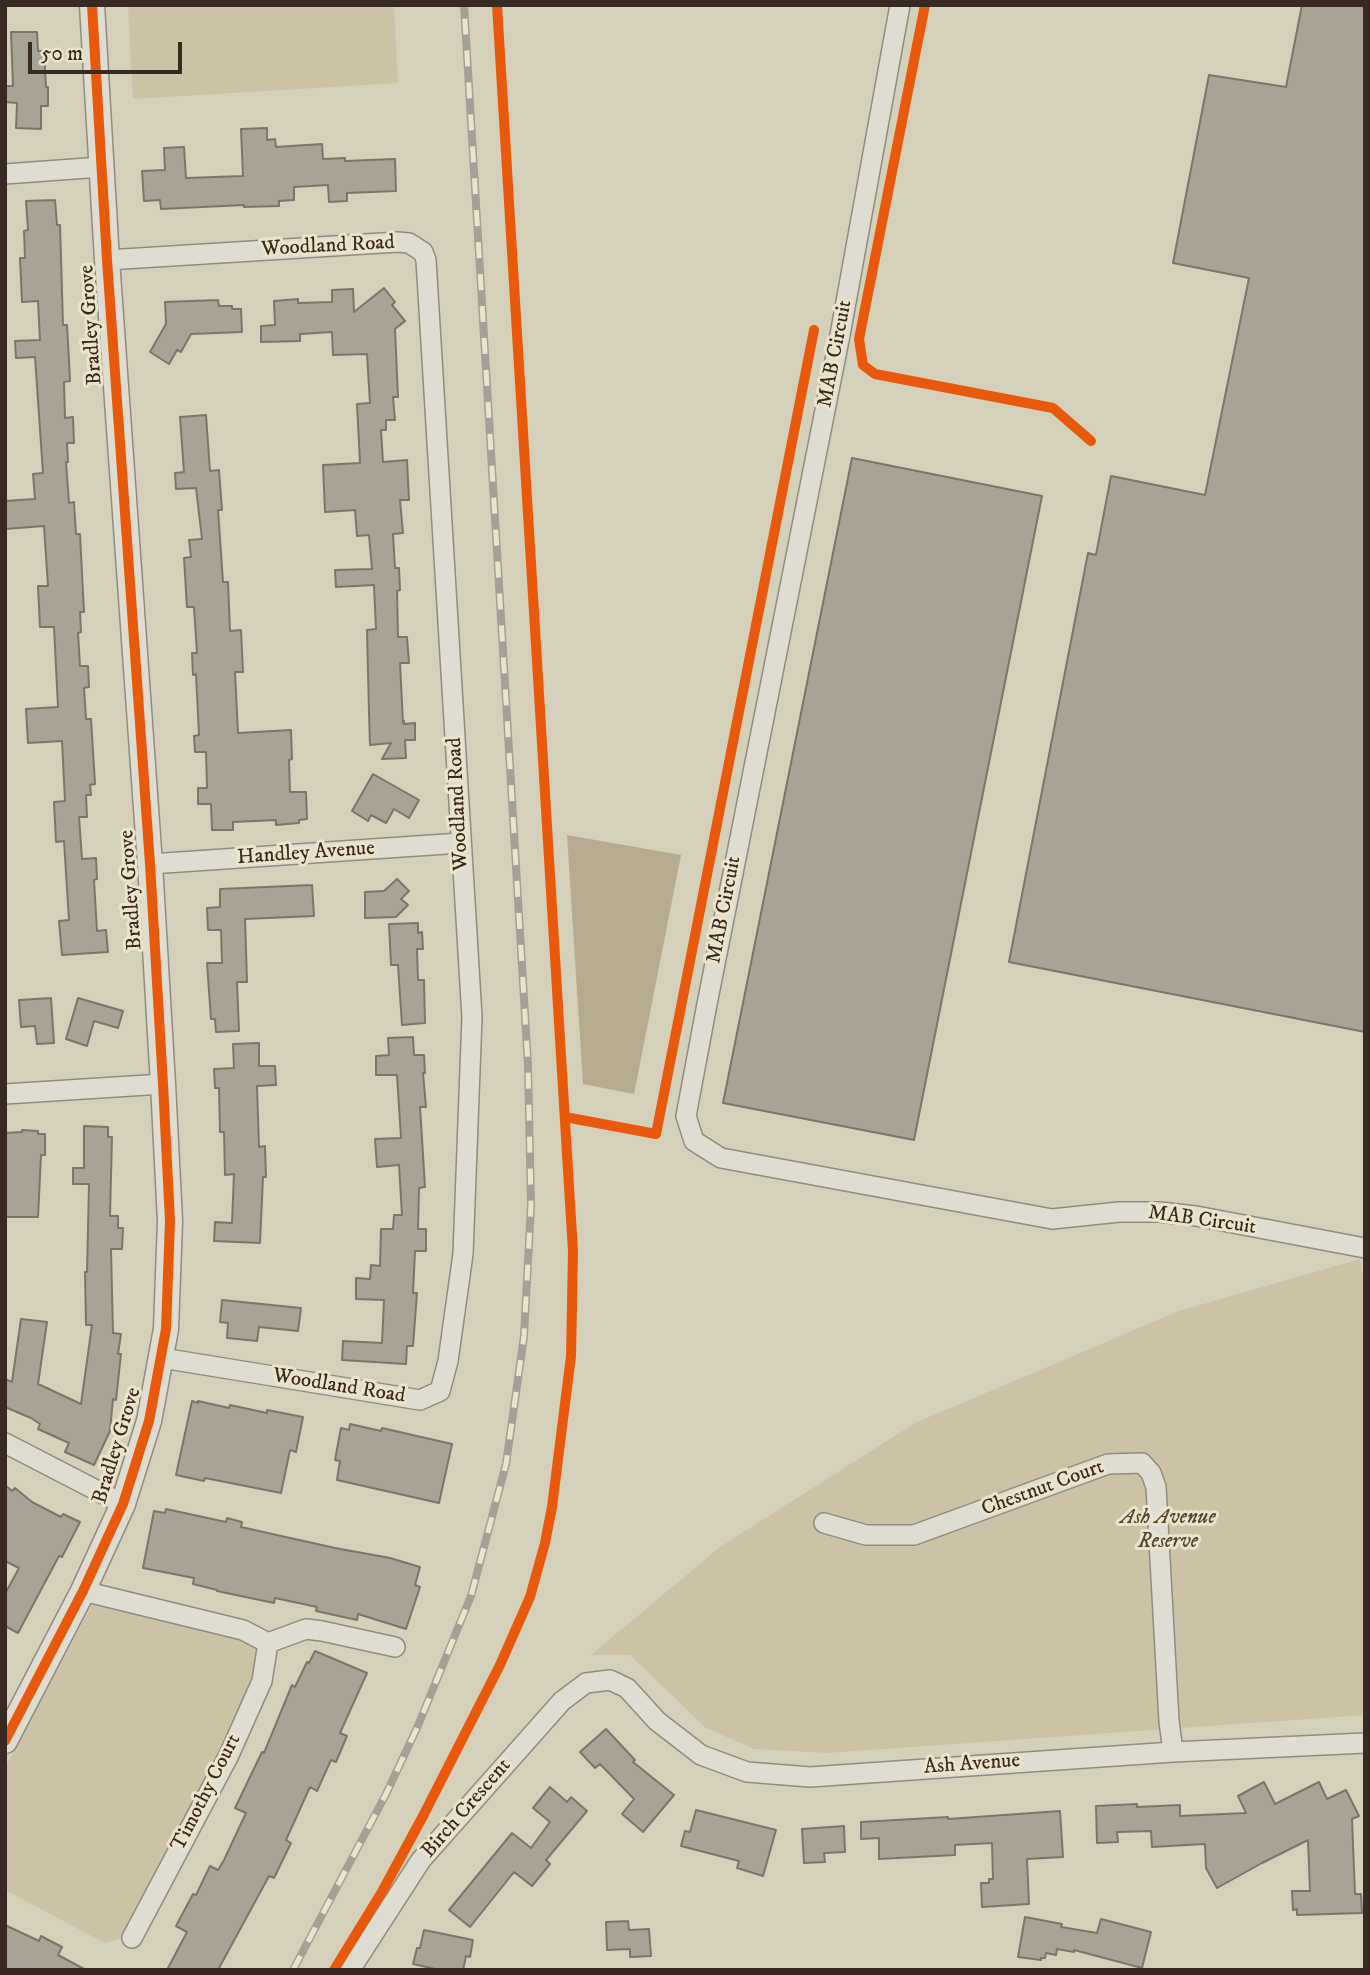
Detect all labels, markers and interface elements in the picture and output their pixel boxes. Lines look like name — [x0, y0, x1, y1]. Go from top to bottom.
scale bar — [32, 28, 186, 72]
text: 50 m — [41, 41, 83, 67]
street label: Woodland Road — [261, 231, 395, 263]
street label: Bradley Grove — [75, 264, 109, 386]
street label: MAB Circuit — [813, 298, 859, 410]
street label: Woodland Road — [443, 737, 475, 871]
street label: Bradley Grove — [115, 829, 149, 951]
street label: Handley Avenue — [236, 837, 376, 871]
street label: MAB Circuit — [702, 854, 748, 966]
street label: MAB Circuit — [1146, 1201, 1258, 1241]
street label: Woodland Road — [271, 1364, 407, 1410]
street label: Bradley Grove — [88, 1385, 148, 1507]
street label: Chestnut Court — [978, 1455, 1108, 1523]
park label: Ash Avenue Reserve — [1120, 1506, 1216, 1556]
street label: Timothy Court — [167, 1730, 247, 1856]
street label: Ash Avenue — [923, 1749, 1021, 1781]
street label: Birch Crescent — [417, 1754, 517, 1864]

